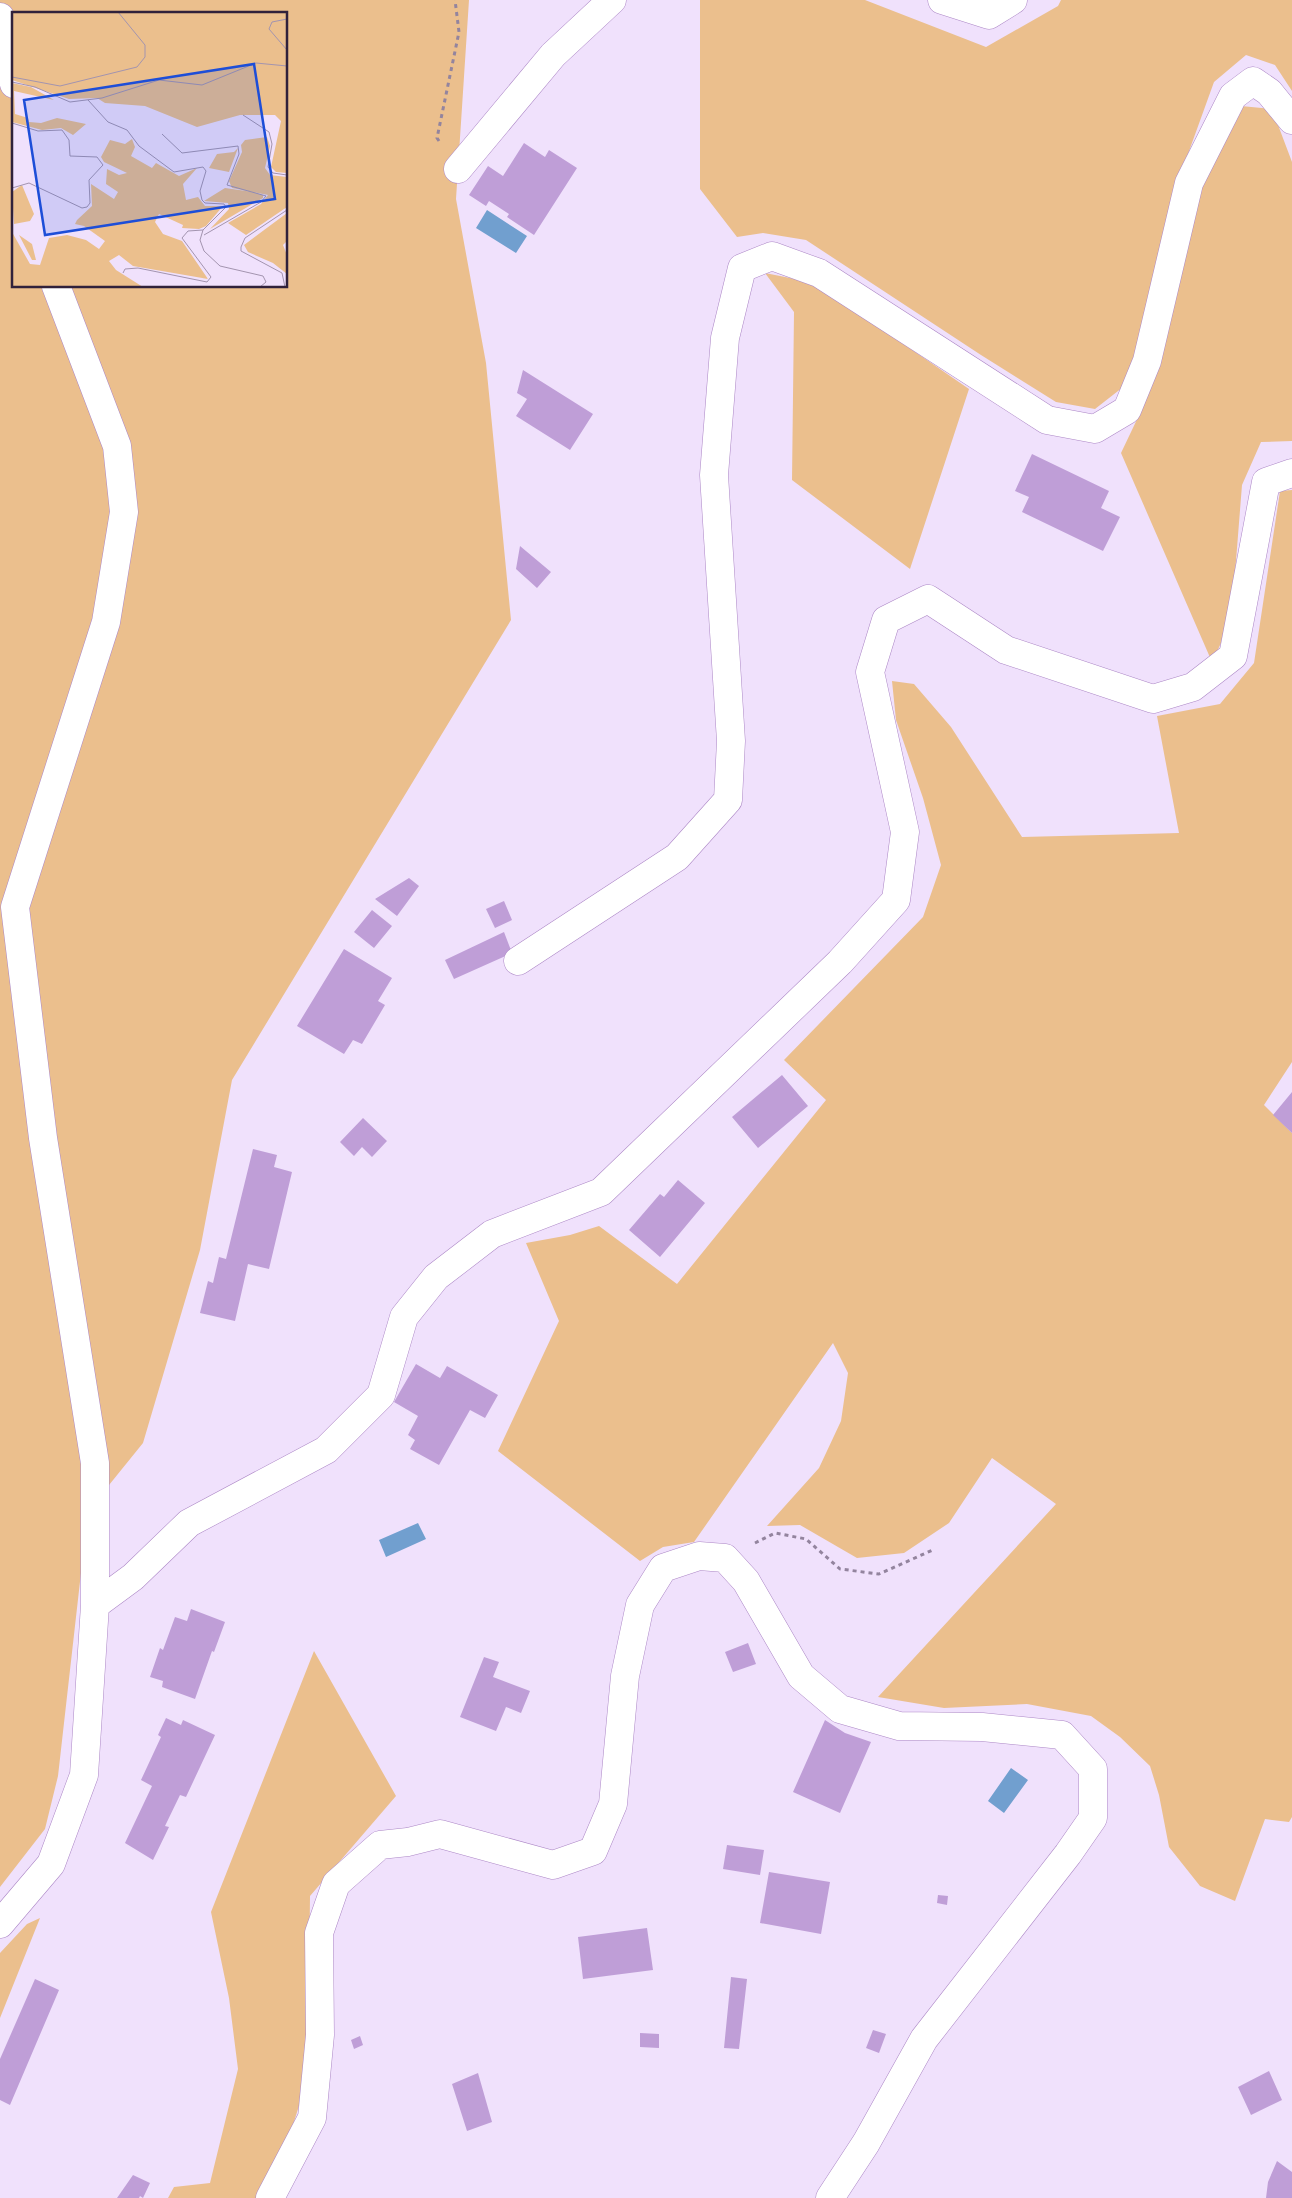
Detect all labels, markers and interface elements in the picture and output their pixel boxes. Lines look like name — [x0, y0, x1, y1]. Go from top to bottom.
inset map — [12, 12, 288, 288]

